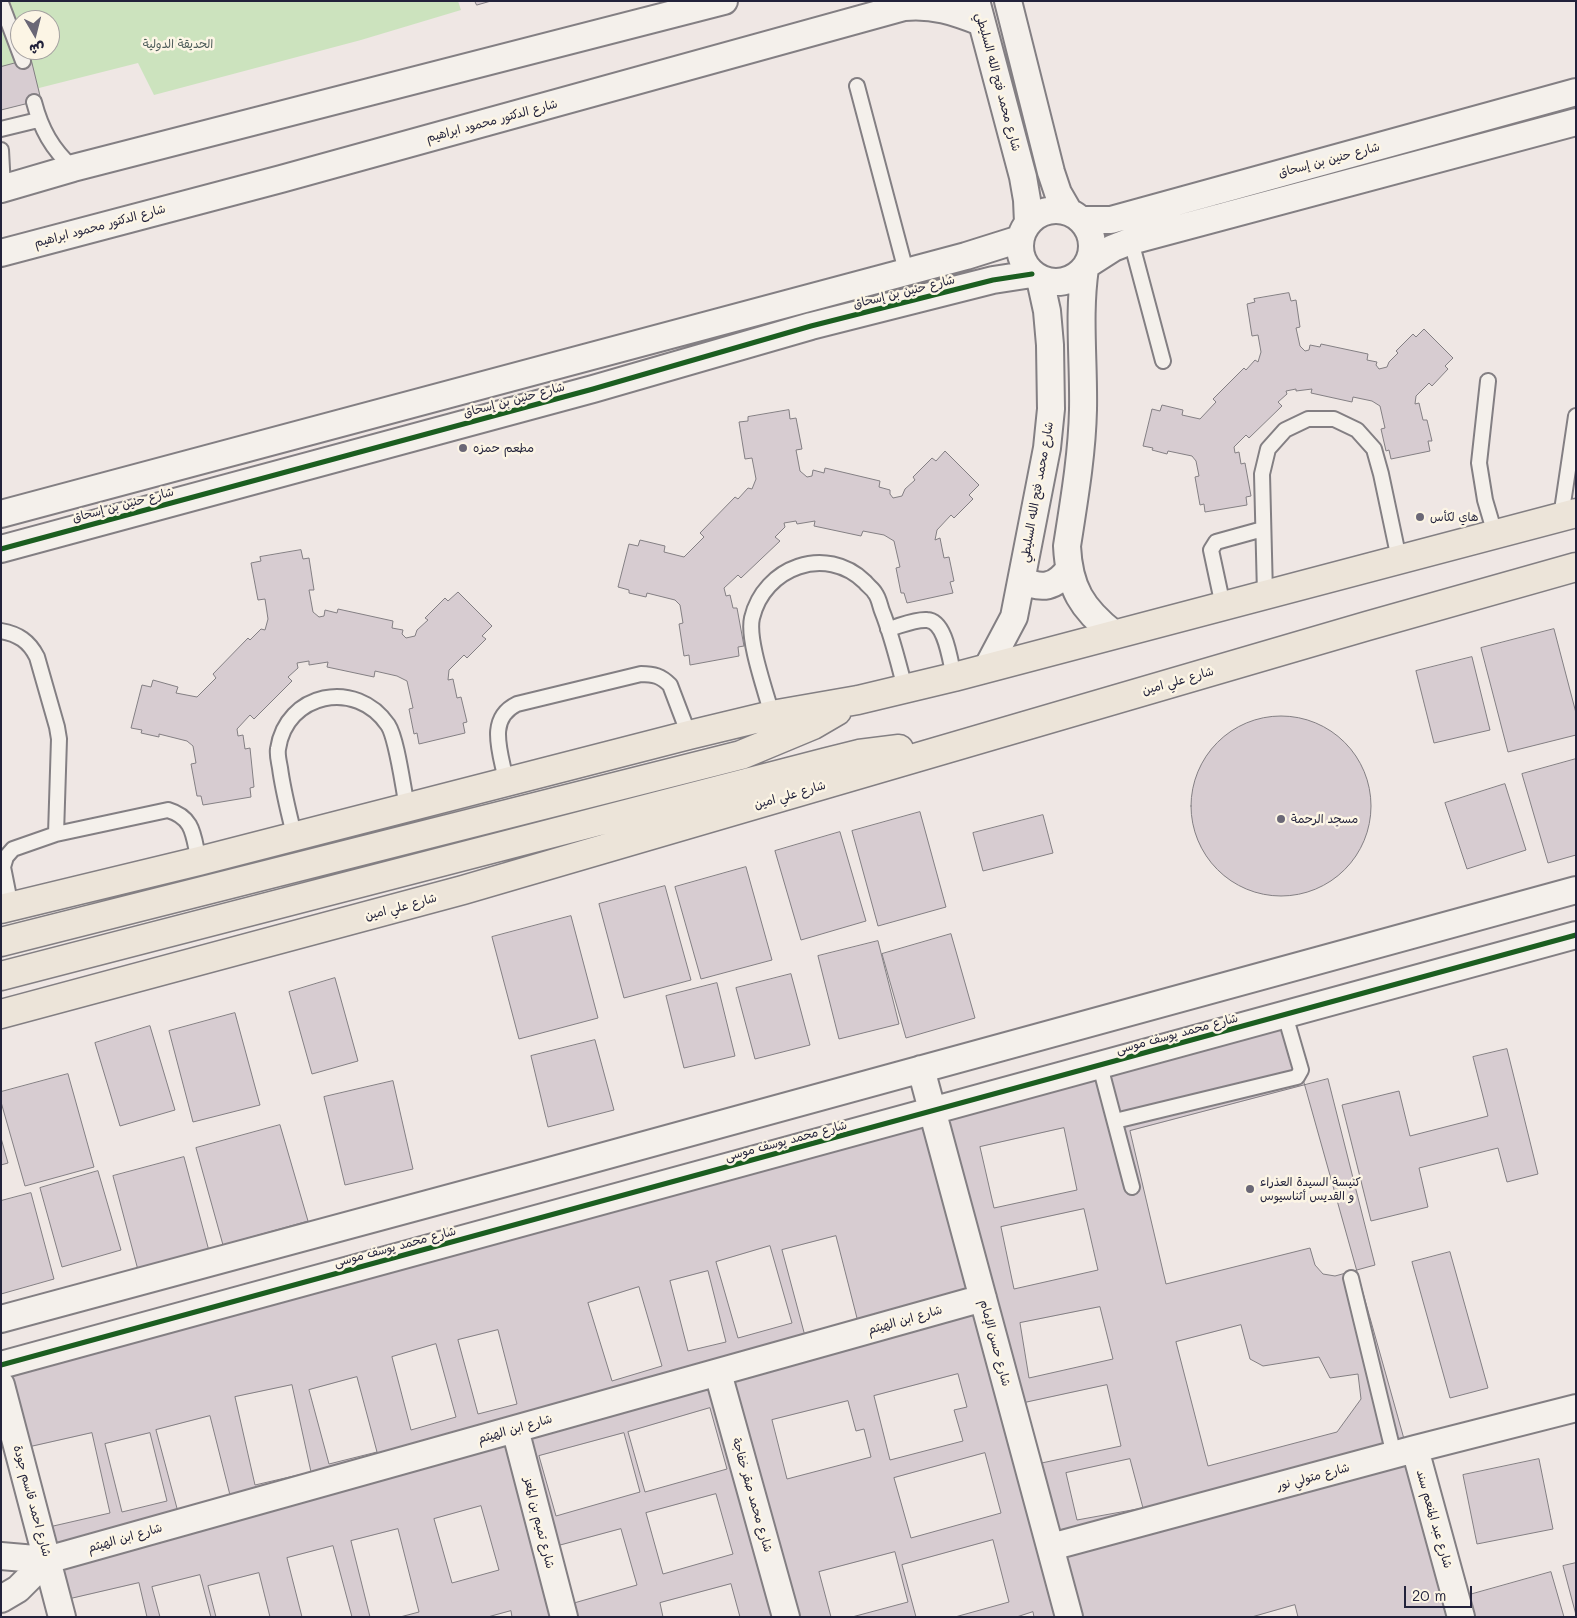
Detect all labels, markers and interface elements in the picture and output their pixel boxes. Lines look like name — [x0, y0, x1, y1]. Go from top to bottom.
north arrow — [10, 10, 60, 60]
street label: شارع محمد فتح الله السليطي — [973, 11, 1023, 153]
park label: الحديقة الدولية — [143, 37, 213, 51]
text: ش — [28, 39, 46, 60]
street label: شارع الدكتور محمود ابراهيم — [425, 97, 559, 145]
street label: شارع حنين بن إسحاق — [1277, 140, 1381, 180]
street label: شارع الدكتور محمود ابراهيم — [33, 202, 167, 250]
street label: شارع حنين بن إسحاق — [852, 272, 956, 312]
street label: شارع حنين بن إسحاق — [462, 380, 566, 420]
street label: شارع محمد فتح الله السليطي — [1018, 420, 1056, 564]
place label: مطعم حمزه — [473, 441, 534, 455]
marker: مطعم حمزه — [457, 442, 469, 454]
street label: شارع حنين بن إسحاق — [71, 485, 175, 525]
place label: هاي لكأس — [1430, 510, 1478, 524]
marker: هاي لكأس — [1414, 511, 1426, 523]
street label: شارع علي امين — [1141, 664, 1215, 698]
street label: شارع علي امين — [753, 778, 827, 812]
place label: مسجد الرحمة — [1291, 812, 1358, 826]
marker: مسجد الرحمة — [1275, 813, 1287, 825]
street label: شارع علي امين — [364, 890, 438, 924]
street label: شارع محمد يوسف موسى — [1114, 1011, 1240, 1057]
street label: شارع محمد يوسف موسى — [723, 1118, 849, 1164]
place label: كنيسة السيدة العذراء و القديس أثناسيوس — [1260, 1175, 1361, 1203]
marker: كنيسة السيدة العذراء و القديس أثناسيوس — [1244, 1183, 1256, 1195]
street label: شارع محمد يوسف موسى — [332, 1224, 458, 1270]
street label: شارع حسن الإمام — [977, 1298, 1013, 1388]
street label: شارع ابن الهيثم — [866, 1302, 944, 1338]
street label: شارع ابن الهيثم — [476, 1411, 554, 1447]
street label: شارع محمد صقر خفاجة — [729, 1436, 775, 1554]
street label: شارع احمد قاسم جودة — [10, 1444, 54, 1558]
street label: شارع متولي نور — [1275, 1460, 1351, 1494]
street label: شارع عبد المنعم سند — [1413, 1468, 1455, 1570]
street label: شارع تميم بن المعز — [521, 1476, 557, 1570]
street label: شارع ابن الهيثم — [86, 1520, 164, 1556]
scale bar — [1407, 1576, 1474, 1608]
text: 20 m — [1412, 1585, 1446, 1605]

